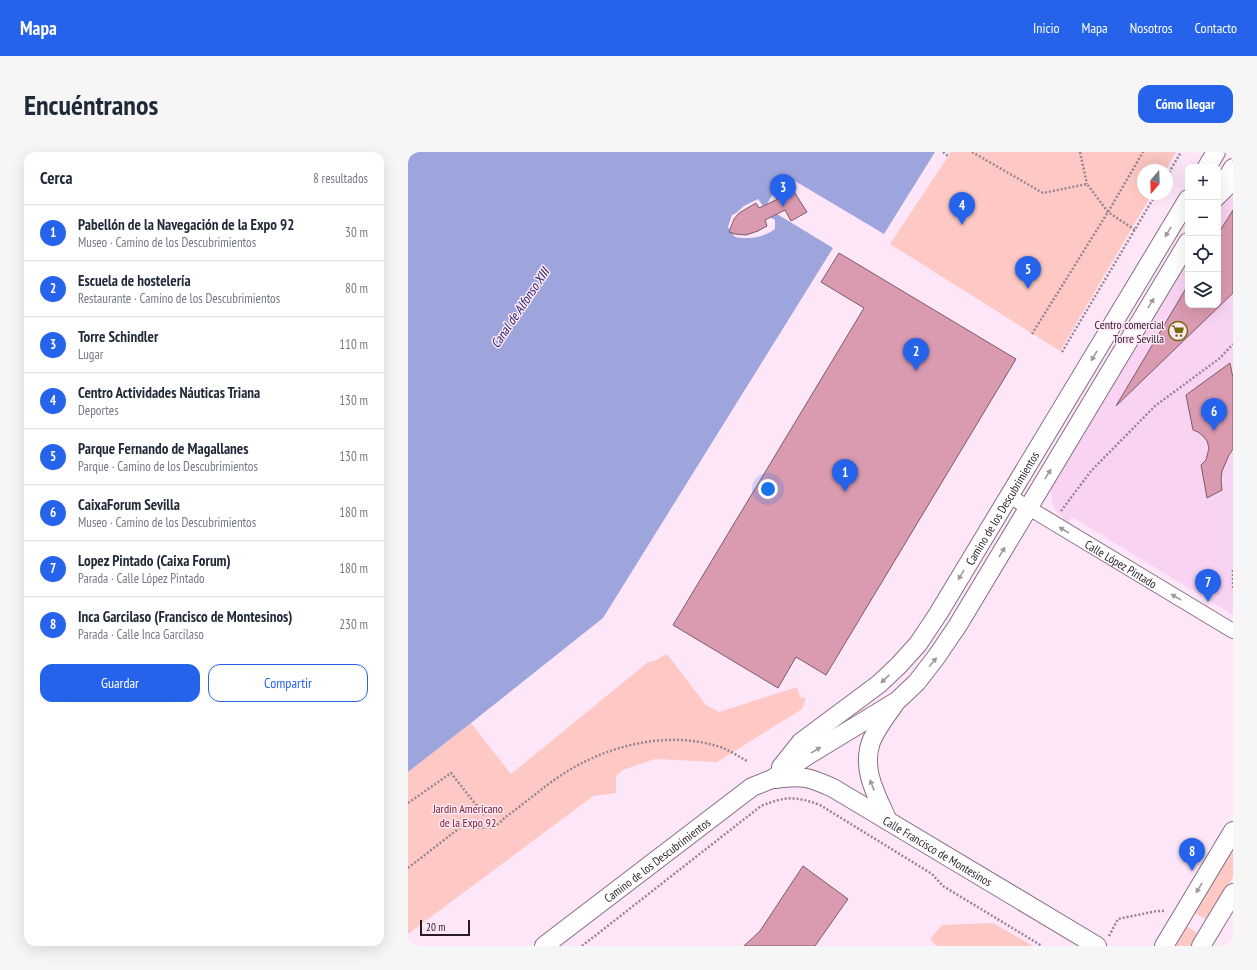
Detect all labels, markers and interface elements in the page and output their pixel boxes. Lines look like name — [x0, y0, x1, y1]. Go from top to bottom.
text: Mapa — [20, 16, 57, 40]
text: Inicio — [1033, 19, 1060, 37]
text: Mapa — [1082, 19, 1108, 37]
text: Nosotros — [1130, 19, 1173, 37]
text: Contacto — [1195, 19, 1237, 37]
button: Cómo llegar — [1138, 85, 1233, 123]
text: Encuéntranos — [24, 86, 158, 123]
north arrow — [1137, 164, 1173, 200]
map controls — [1185, 164, 1221, 308]
button: + — [1185, 164, 1221, 200]
text: Cerca — [40, 167, 73, 189]
text: 8 resultados — [313, 170, 368, 187]
pin: 3 — [770, 174, 796, 207]
pin: 4 — [949, 192, 975, 225]
button: − — [1185, 200, 1221, 236]
text: Pabellón de la Navegación de la Expo 92 — [78, 215, 294, 234]
text: 1 — [50, 224, 56, 241]
text: 30 m — [345, 224, 368, 241]
one-way arrow — [1164, 226, 1171, 238]
text: Museo · Camino de los Descubrimientos — [78, 234, 256, 251]
button: locate — [1185, 236, 1221, 272]
pin: 5 — [1015, 256, 1041, 289]
water label: Canal de Alfonso XIII — [487, 263, 554, 351]
text: Escuela de hostelería — [78, 271, 191, 290]
button: layers — [1185, 272, 1221, 308]
text: 2 — [50, 280, 56, 297]
text: 80 m — [345, 280, 368, 297]
text: Restaurante · Camino de los Descubrimientos — [78, 290, 280, 307]
one-way arrow — [1148, 297, 1155, 309]
place label: Centro comercial Torre Sevilla — [1095, 317, 1164, 346]
supermarket icon: Centro comercial Torre Sevilla — [1167, 320, 1189, 342]
text: Torre Schindler — [78, 327, 158, 346]
text: 3 — [50, 336, 56, 353]
text: 110 m — [339, 336, 368, 353]
pin: 2 — [903, 338, 929, 371]
text: Lugar — [78, 346, 103, 363]
one-way arrow — [1090, 350, 1097, 362]
text: Centro Actividades Náuticas Triana — [78, 383, 260, 402]
text: 4 — [50, 392, 56, 409]
text: 130 m — [339, 392, 368, 409]
pin: 6 — [1201, 398, 1227, 431]
text: Deportes — [78, 402, 119, 419]
text: Parque Fernando de Magallanes — [78, 439, 248, 458]
text: 5 — [50, 448, 56, 465]
text: 130 m — [339, 448, 368, 465]
street label: Camino de los Descubrimientos — [962, 448, 1042, 567]
text: Parque · Camino de los Descubrimientos — [78, 458, 258, 475]
pin: 1 — [832, 459, 858, 492]
one-way arrow — [1044, 469, 1052, 479]
your location — [758, 479, 778, 499]
text: CaixaForum Sevilla — [78, 495, 180, 514]
text: 6 — [50, 504, 56, 521]
text: 180 m — [339, 504, 368, 521]
text: Museo · Camino de los Descubrimientos — [78, 514, 256, 531]
one-way arrow — [1058, 526, 1070, 533]
street label: Calle López Pintado — [1082, 536, 1160, 591]
one-way arrow — [998, 546, 1005, 558]
text: Lopez Pintado (Caixa Forum) — [78, 551, 231, 570]
text: 7 — [50, 560, 56, 577]
text: 180 m — [339, 560, 368, 577]
one-way arrow — [958, 569, 965, 581]
pin: 7 — [1195, 569, 1221, 602]
text: Parada · Calle López Pintado — [78, 570, 205, 587]
one-way arrow — [1170, 593, 1182, 600]
text: Inca Garcilaso (Francisco de Montesinos) — [78, 607, 292, 626]
text: 8 — [50, 616, 56, 633]
text: 230 m — [339, 616, 368, 633]
text: Parada · Calle Inca Garcilaso — [78, 626, 204, 643]
one-way arrow — [928, 656, 937, 667]
button: Guardar — [40, 664, 200, 702]
button: Compartir — [208, 664, 368, 702]
one-way arrow — [880, 674, 890, 684]
one-way arrow — [810, 746, 822, 753]
one-way arrow — [869, 779, 875, 791]
park label: Jardín Americano de la Expo 92 — [432, 801, 503, 830]
street label: Calle Francisco de Montesinos — [880, 812, 995, 889]
street label: Camino de los Descubrimientos — [601, 814, 713, 905]
pin: 8 — [1179, 838, 1205, 871]
one-way arrow — [1195, 882, 1202, 894]
scale bar — [420, 918, 470, 937]
text: 20 m — [426, 920, 445, 934]

